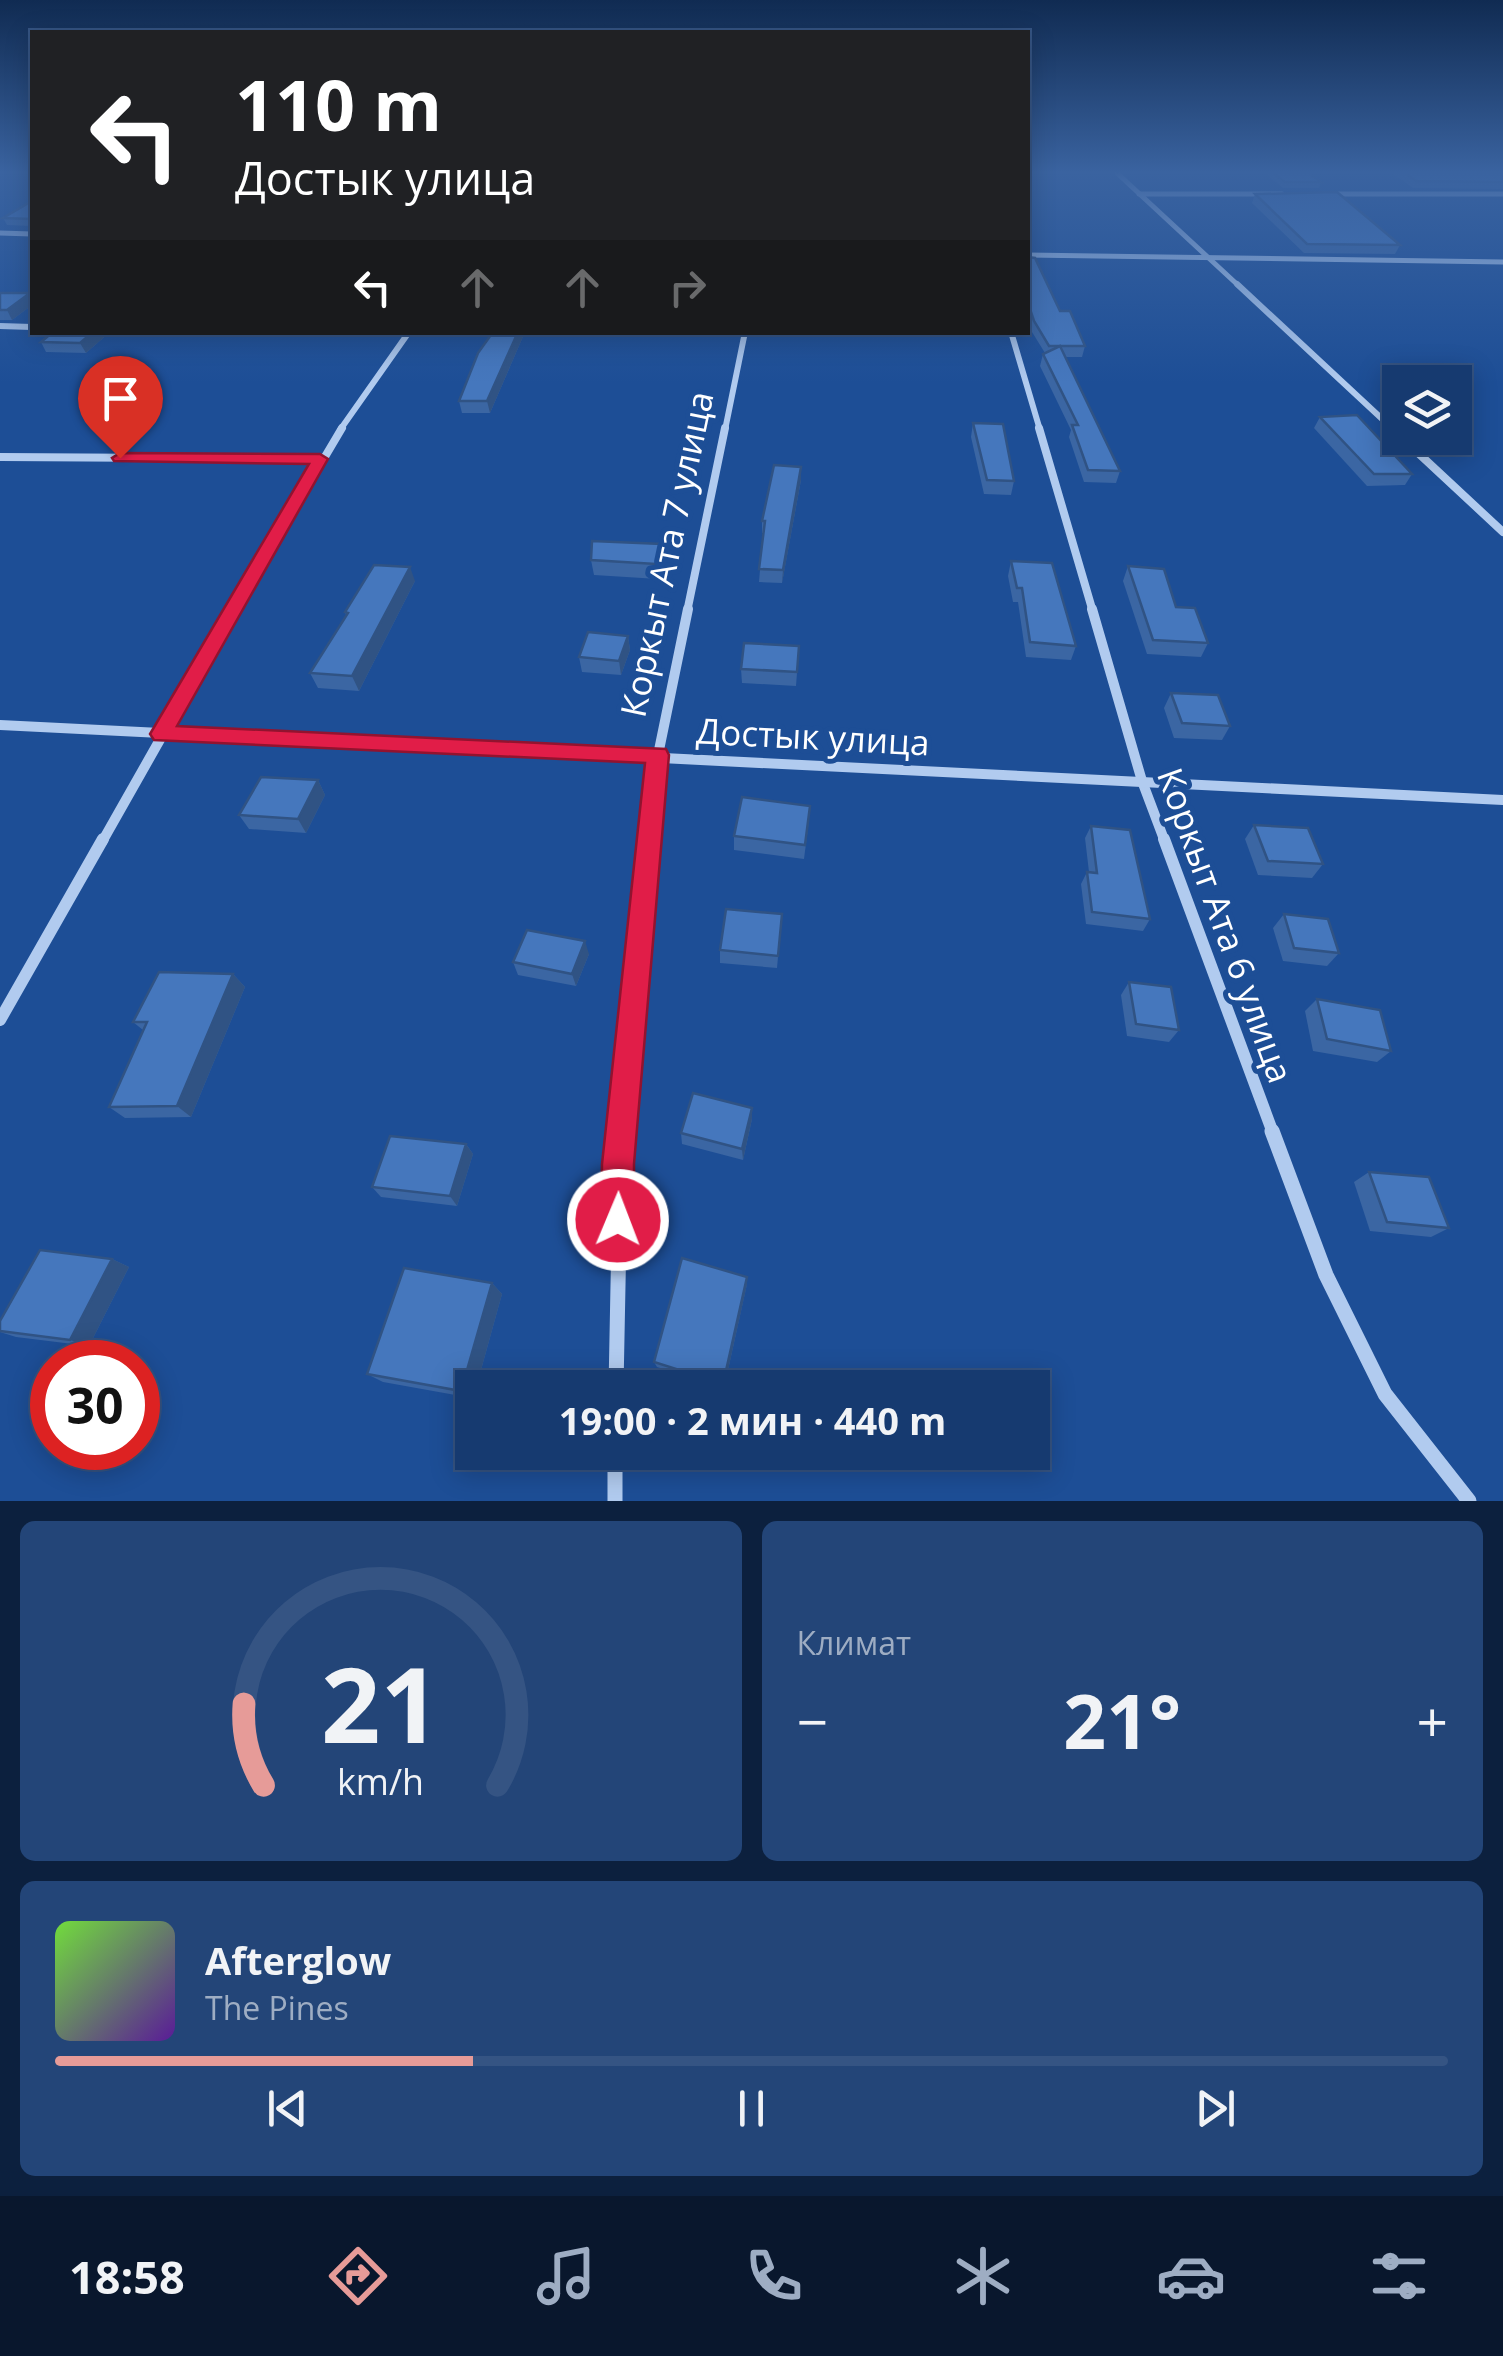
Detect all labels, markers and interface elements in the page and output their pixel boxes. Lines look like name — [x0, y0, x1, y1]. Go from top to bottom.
text: 110 m — [235, 56, 442, 152]
icon: left — [70, 70, 200, 200]
text: Достык улица — [235, 147, 535, 208]
icon: left — [345, 260, 400, 315]
icon: ahead — [450, 260, 505, 315]
icon: ahead — [555, 260, 610, 315]
icon: right — [660, 260, 715, 315]
pin — [78, 356, 163, 459]
map controls — [1382, 365, 1472, 455]
button: layers — [1382, 365, 1472, 455]
icon: arrive — [93, 371, 148, 426]
street label: Коркыт Ата 7 улица — [609, 387, 723, 721]
street label: Достык улица — [695, 706, 931, 766]
street label: Коркыт Ата 6 улица — [1147, 761, 1305, 1089]
position arrow — [566, 1168, 670, 1272]
speed limit sign: 30 — [30, 1340, 160, 1470]
text: 19:00 · 2 мин · 440 m — [559, 1394, 946, 1446]
text: Климат — [797, 1621, 911, 1664]
text: 21 — [321, 1632, 440, 1773]
text: 21° — [1063, 1669, 1181, 1771]
text: − — [797, 1683, 828, 1758]
text: + — [1417, 1683, 1448, 1758]
text: km/h — [337, 1757, 424, 1805]
text: Afterglow — [205, 1934, 391, 1986]
text: The Pines — [205, 1986, 349, 2029]
icon: previous — [260, 2081, 315, 2136]
icon: pause — [724, 2081, 779, 2136]
icon: next — [1188, 2081, 1243, 2136]
icon: directions — [323, 2241, 393, 2311]
icon: music — [531, 2241, 601, 2311]
icon: phone — [739, 2241, 809, 2311]
icon: climate — [948, 2241, 1018, 2311]
icon: car — [1156, 2241, 1226, 2311]
icon: filters — [1364, 2241, 1434, 2311]
text: 18:58 — [69, 2246, 185, 2307]

